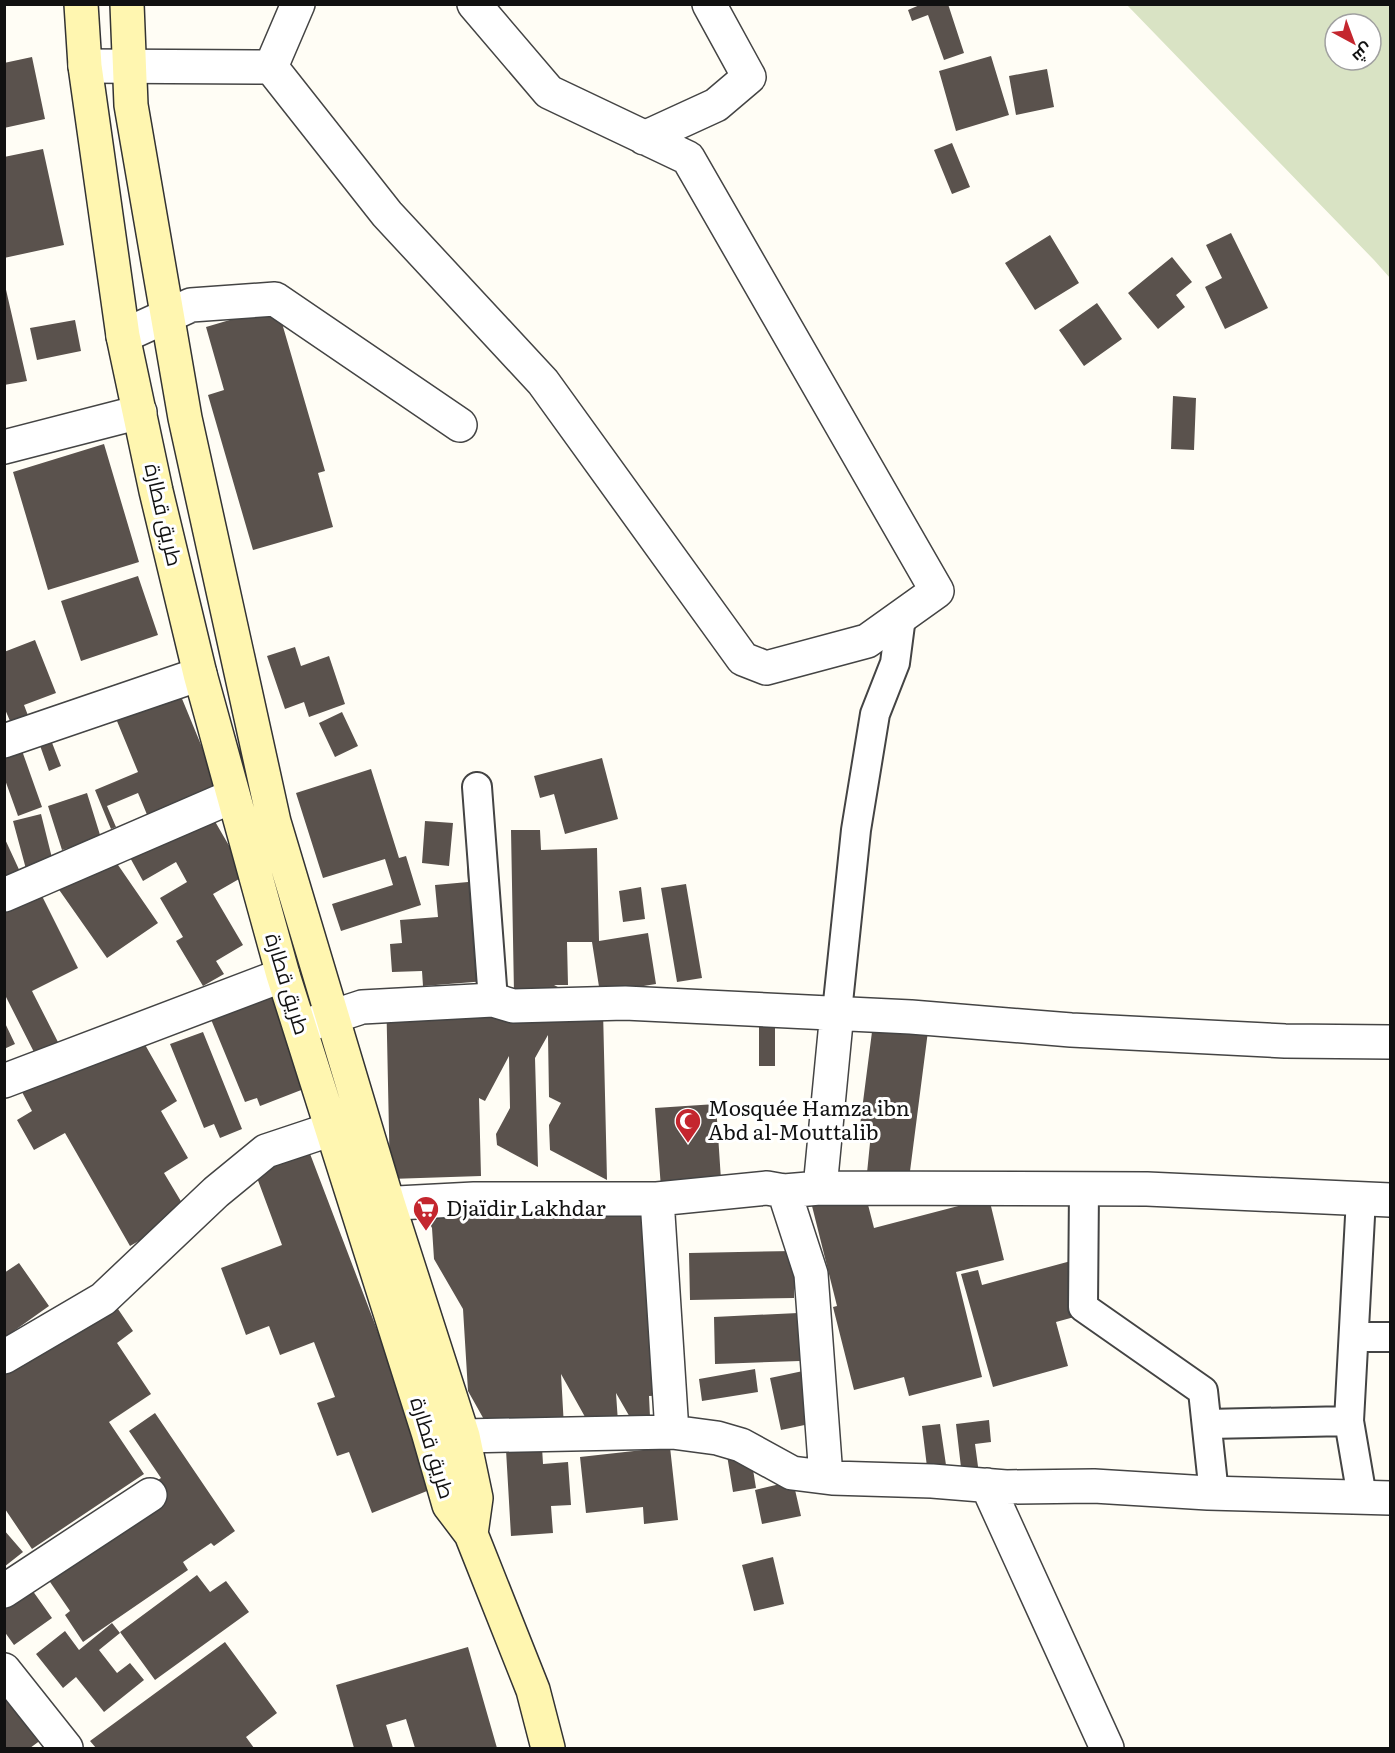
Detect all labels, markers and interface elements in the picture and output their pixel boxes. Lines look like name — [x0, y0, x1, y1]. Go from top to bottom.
north arrow — [1323, 12, 1383, 72]
text: ش — [1348, 38, 1379, 70]
street label: طريق قطارة — [139, 460, 192, 569]
street label: طريق قطارة — [259, 929, 320, 1038]
place label: Mosquée Hamza ibn Abd al-Mouttalib — [708, 1091, 910, 1146]
mosque icon: Mosquée Hamza ibn Abd al-Mouttalib — [673, 1106, 703, 1144]
place label: Djaïdir Lakhdar — [446, 1191, 606, 1222]
supermarket icon: Djaïdir Lakhdar — [411, 1194, 441, 1232]
street label: طريق قطارة — [404, 1393, 465, 1502]

